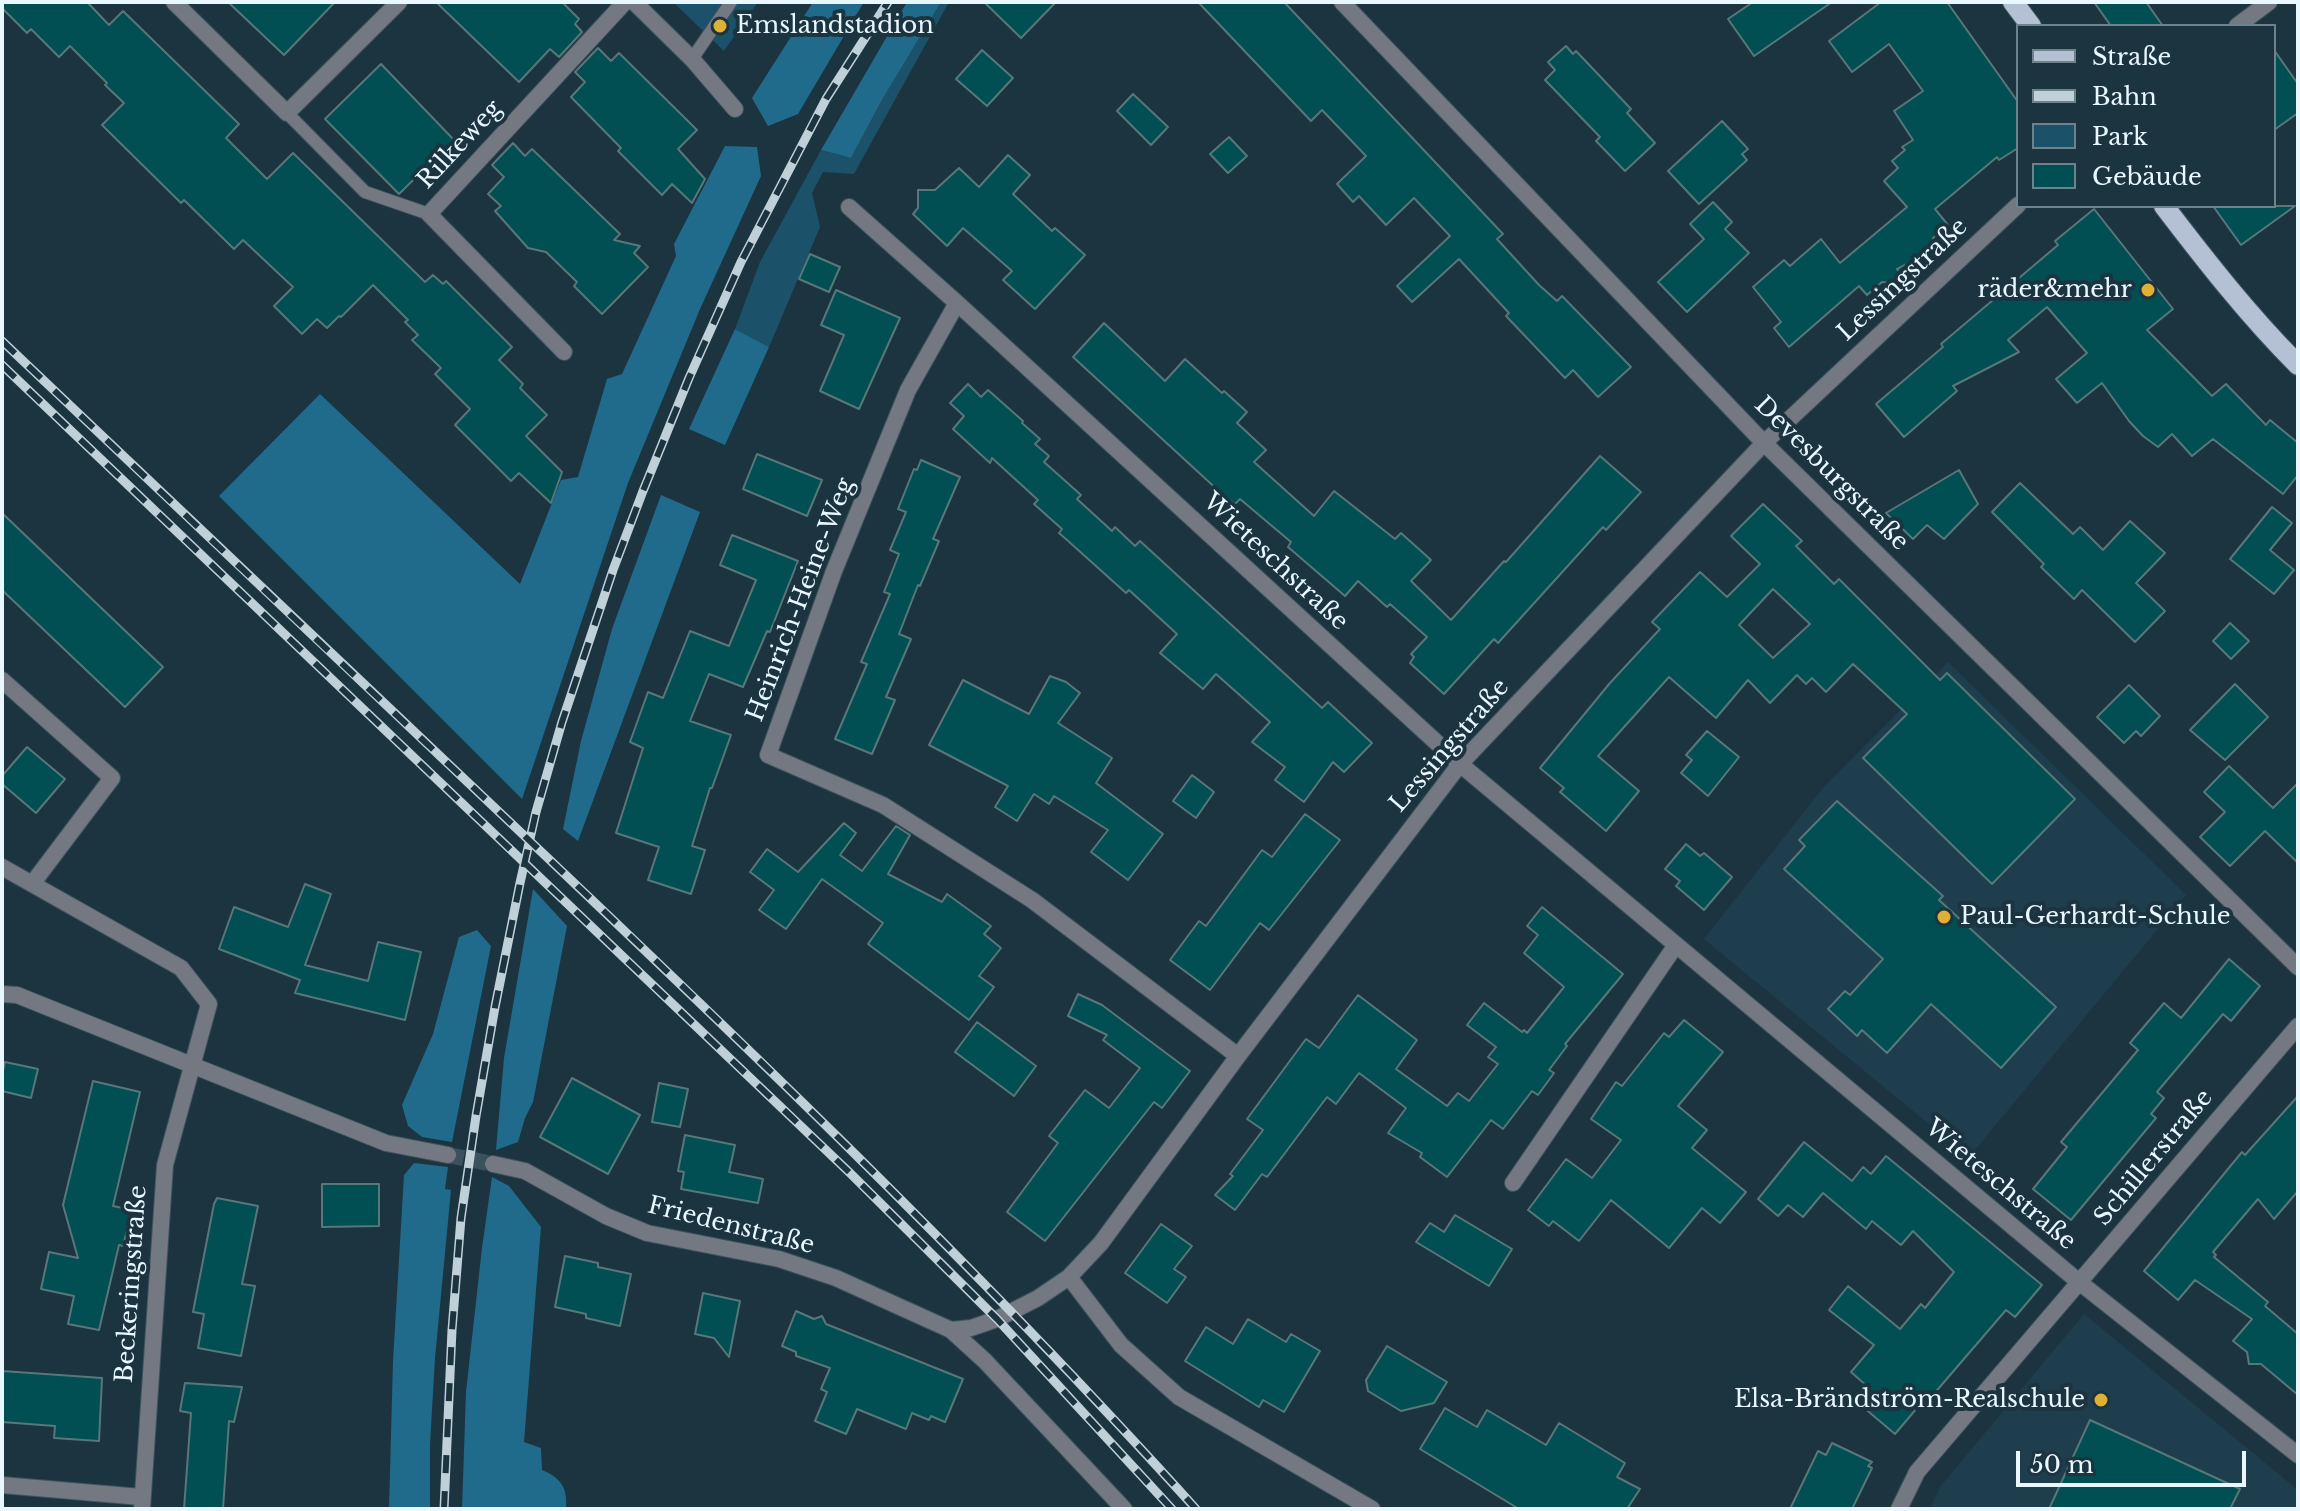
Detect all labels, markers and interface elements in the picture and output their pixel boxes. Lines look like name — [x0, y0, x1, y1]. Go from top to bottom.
place label: Emslandstadion — [736, 12, 934, 40]
marker: Emslandstadion — [711, 17, 729, 35]
legend — [2016, 24, 2276, 208]
text: Straße — [2092, 42, 2171, 71]
text: Bahn — [2092, 82, 2157, 111]
street label: Rilkeweg — [412, 95, 508, 195]
text: Park — [2092, 122, 2148, 151]
text: Gebäude — [2092, 162, 2202, 191]
street label: Lessingstraße — [1832, 213, 1974, 347]
place label: räder&mehr — [1978, 276, 2132, 304]
marker: räder&mehr — [2139, 281, 2157, 299]
street label: Devesburgstraße — [1748, 391, 1914, 557]
street label: Heinrich-Heine-Weg — [741, 474, 861, 726]
street label: Wieteschstraße — [1196, 487, 1354, 637]
street label: Lessingstraße — [1384, 674, 1516, 818]
place label: Paul-Gerhardt-Schule — [1960, 903, 2230, 931]
marker: Paul-Gerhardt-Schule — [1935, 908, 1953, 926]
street label: Schillerstraße — [2089, 1084, 2219, 1232]
street label: Wieteschstraße — [1919, 1114, 2081, 1256]
street label: Beckeringstraße — [111, 1184, 153, 1384]
street label: Friedenstraße — [645, 1191, 817, 1261]
place label: Elsa-Brändström-Realschule — [1734, 1386, 2085, 1414]
marker: Elsa-Brändström-Realschule — [2092, 1391, 2110, 1409]
scale bar — [2020, 1435, 2250, 1485]
text: 50 m — [2030, 1450, 2093, 1479]

